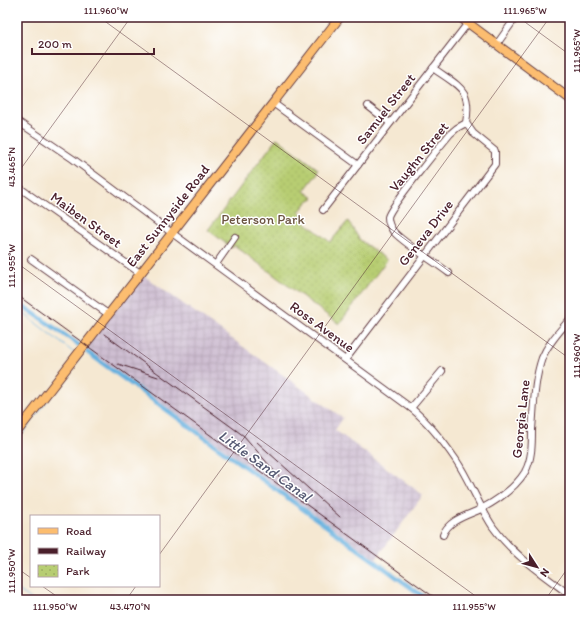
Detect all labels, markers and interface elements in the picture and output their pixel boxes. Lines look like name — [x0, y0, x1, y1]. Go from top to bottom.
text: 111.960°W — [84, 4, 129, 17]
text: 111.965°W — [503, 4, 547, 17]
text: 111.965°W — [570, 29, 583, 73]
scale bar — [32, 30, 154, 56]
text: 200 m — [38, 37, 72, 51]
street label: Samuel Street — [353, 70, 419, 148]
street label: Vaughn Street — [386, 119, 452, 195]
text: 43.465°N — [5, 147, 18, 187]
street label: East Sunnyside Road — [123, 161, 214, 271]
street label: Maiben Street — [47, 189, 125, 251]
street label: Geneva Drive — [395, 196, 457, 269]
park label: Peterson Park — [221, 211, 305, 228]
text: 111.955°W — [5, 244, 18, 288]
street label: Ross Avenue — [286, 298, 358, 356]
text: 111.960°W — [570, 333, 583, 378]
street label: Georgia Lane — [508, 379, 534, 459]
water label: Little Sand Canal — [215, 426, 316, 507]
legend — [30, 515, 160, 587]
text: Road — [66, 524, 92, 538]
text: Railway — [66, 544, 106, 558]
north arrow — [517, 547, 557, 587]
text: 111.950°W — [5, 548, 18, 593]
text: Park — [66, 564, 90, 578]
text: N — [537, 566, 552, 579]
text: 111.950°W — [33, 600, 78, 613]
text: 43.470°N — [110, 600, 151, 613]
text: 111.955°W — [452, 600, 496, 613]

